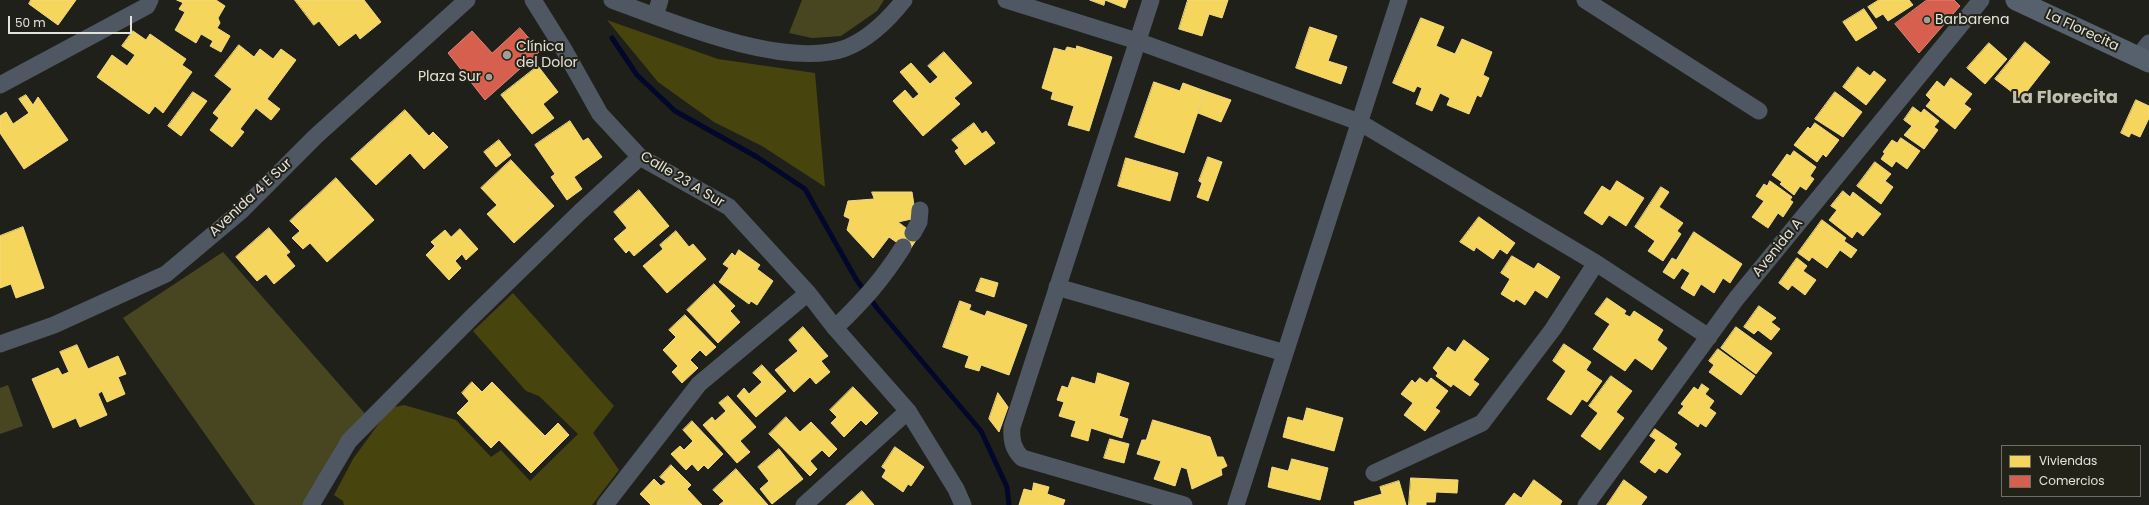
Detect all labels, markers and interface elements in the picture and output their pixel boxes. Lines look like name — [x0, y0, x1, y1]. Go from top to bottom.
street label: La Florecita — [2043, 7, 2121, 55]
scale bar — [10, 8, 134, 34]
place label: Barbarena — [1935, 12, 2010, 28]
text: 50 m — [15, 14, 46, 31]
marker: Barbarena — [1922, 15, 1932, 25]
place label: Clínica del Dolor — [516, 39, 578, 72]
marker: Clínica del Dolor — [501, 49, 513, 61]
place label: Plaza Sur — [418, 69, 481, 85]
marker: Plaza Sur — [484, 72, 494, 82]
district label: La Florecita — [2012, 87, 2118, 109]
street label: Calle 23 A Sur — [637, 148, 727, 212]
street label: Avenida 4 E Sur — [206, 155, 296, 241]
street label: Avenida A — [1749, 215, 1807, 281]
legend — [2001, 445, 2141, 497]
text: Viviendas — [2039, 452, 2097, 469]
text: Comercios — [2039, 472, 2104, 489]

